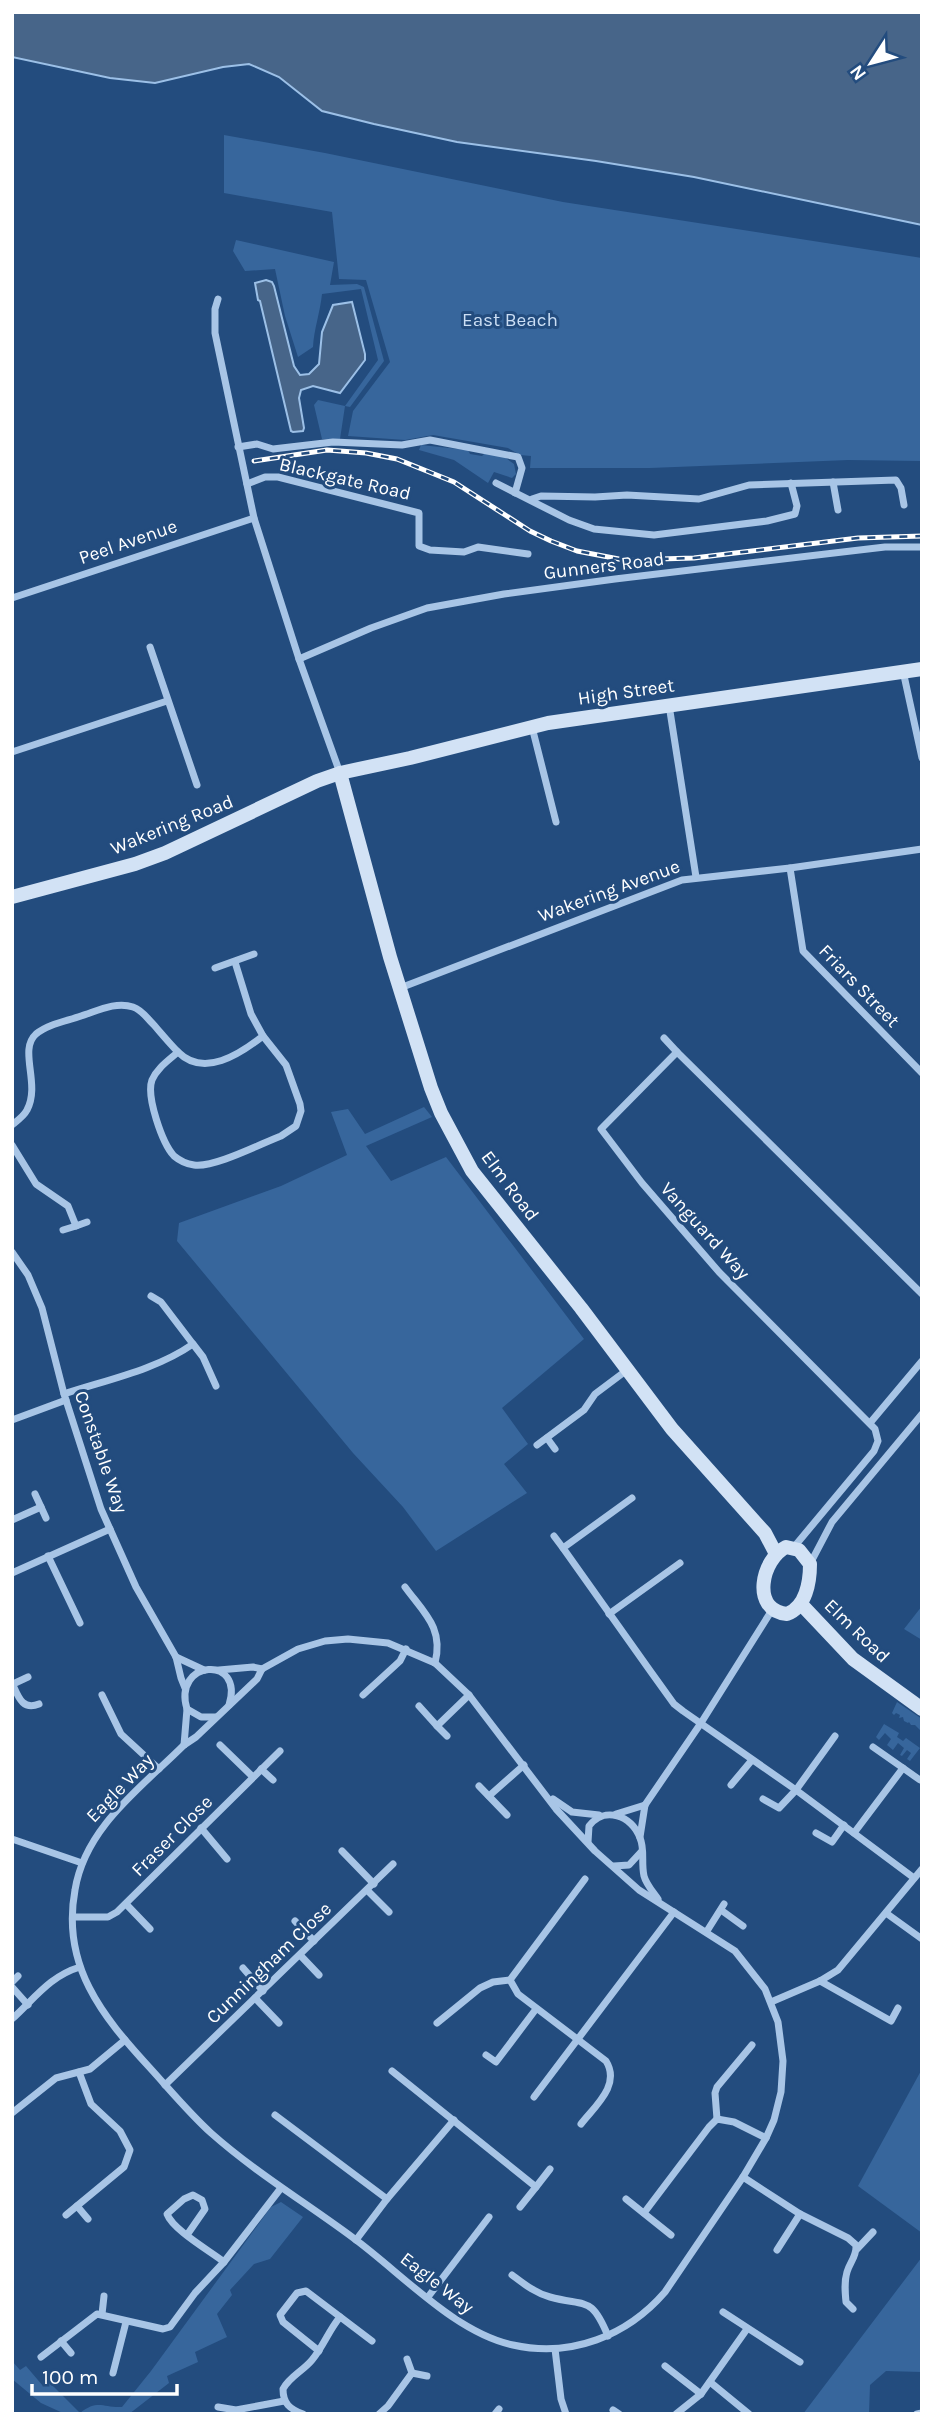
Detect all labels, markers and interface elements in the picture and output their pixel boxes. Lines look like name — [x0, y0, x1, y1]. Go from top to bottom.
north arrow — [836, 28, 906, 98]
text: N — [845, 60, 871, 84]
park label: East Beach — [462, 309, 558, 331]
street label: Blackgate Road — [277, 453, 413, 505]
street label: Peel Avenue — [76, 515, 180, 569]
street label: Gunners Road — [542, 548, 666, 584]
street label: High Street — [576, 674, 676, 710]
street label: Wakering Road — [107, 790, 237, 860]
street label: Wakering Avenue — [535, 855, 683, 927]
street label: Friars Street — [814, 940, 904, 1032]
street label: Elm Road — [477, 1147, 543, 1225]
street label: Vanguard Way — [656, 1178, 754, 1284]
street label: Constable Way — [70, 1388, 132, 1516]
street label: Elm Road — [820, 1595, 894, 1667]
street label: Eagle Way — [82, 1749, 158, 1827]
street label: Fraser Close — [127, 1791, 217, 1881]
street label: Cunningham Close — [202, 1898, 336, 2028]
street label: Eagle Way — [396, 2248, 478, 2319]
scale bar — [32, 2352, 177, 2396]
text: 100 m — [42, 2365, 99, 2389]

